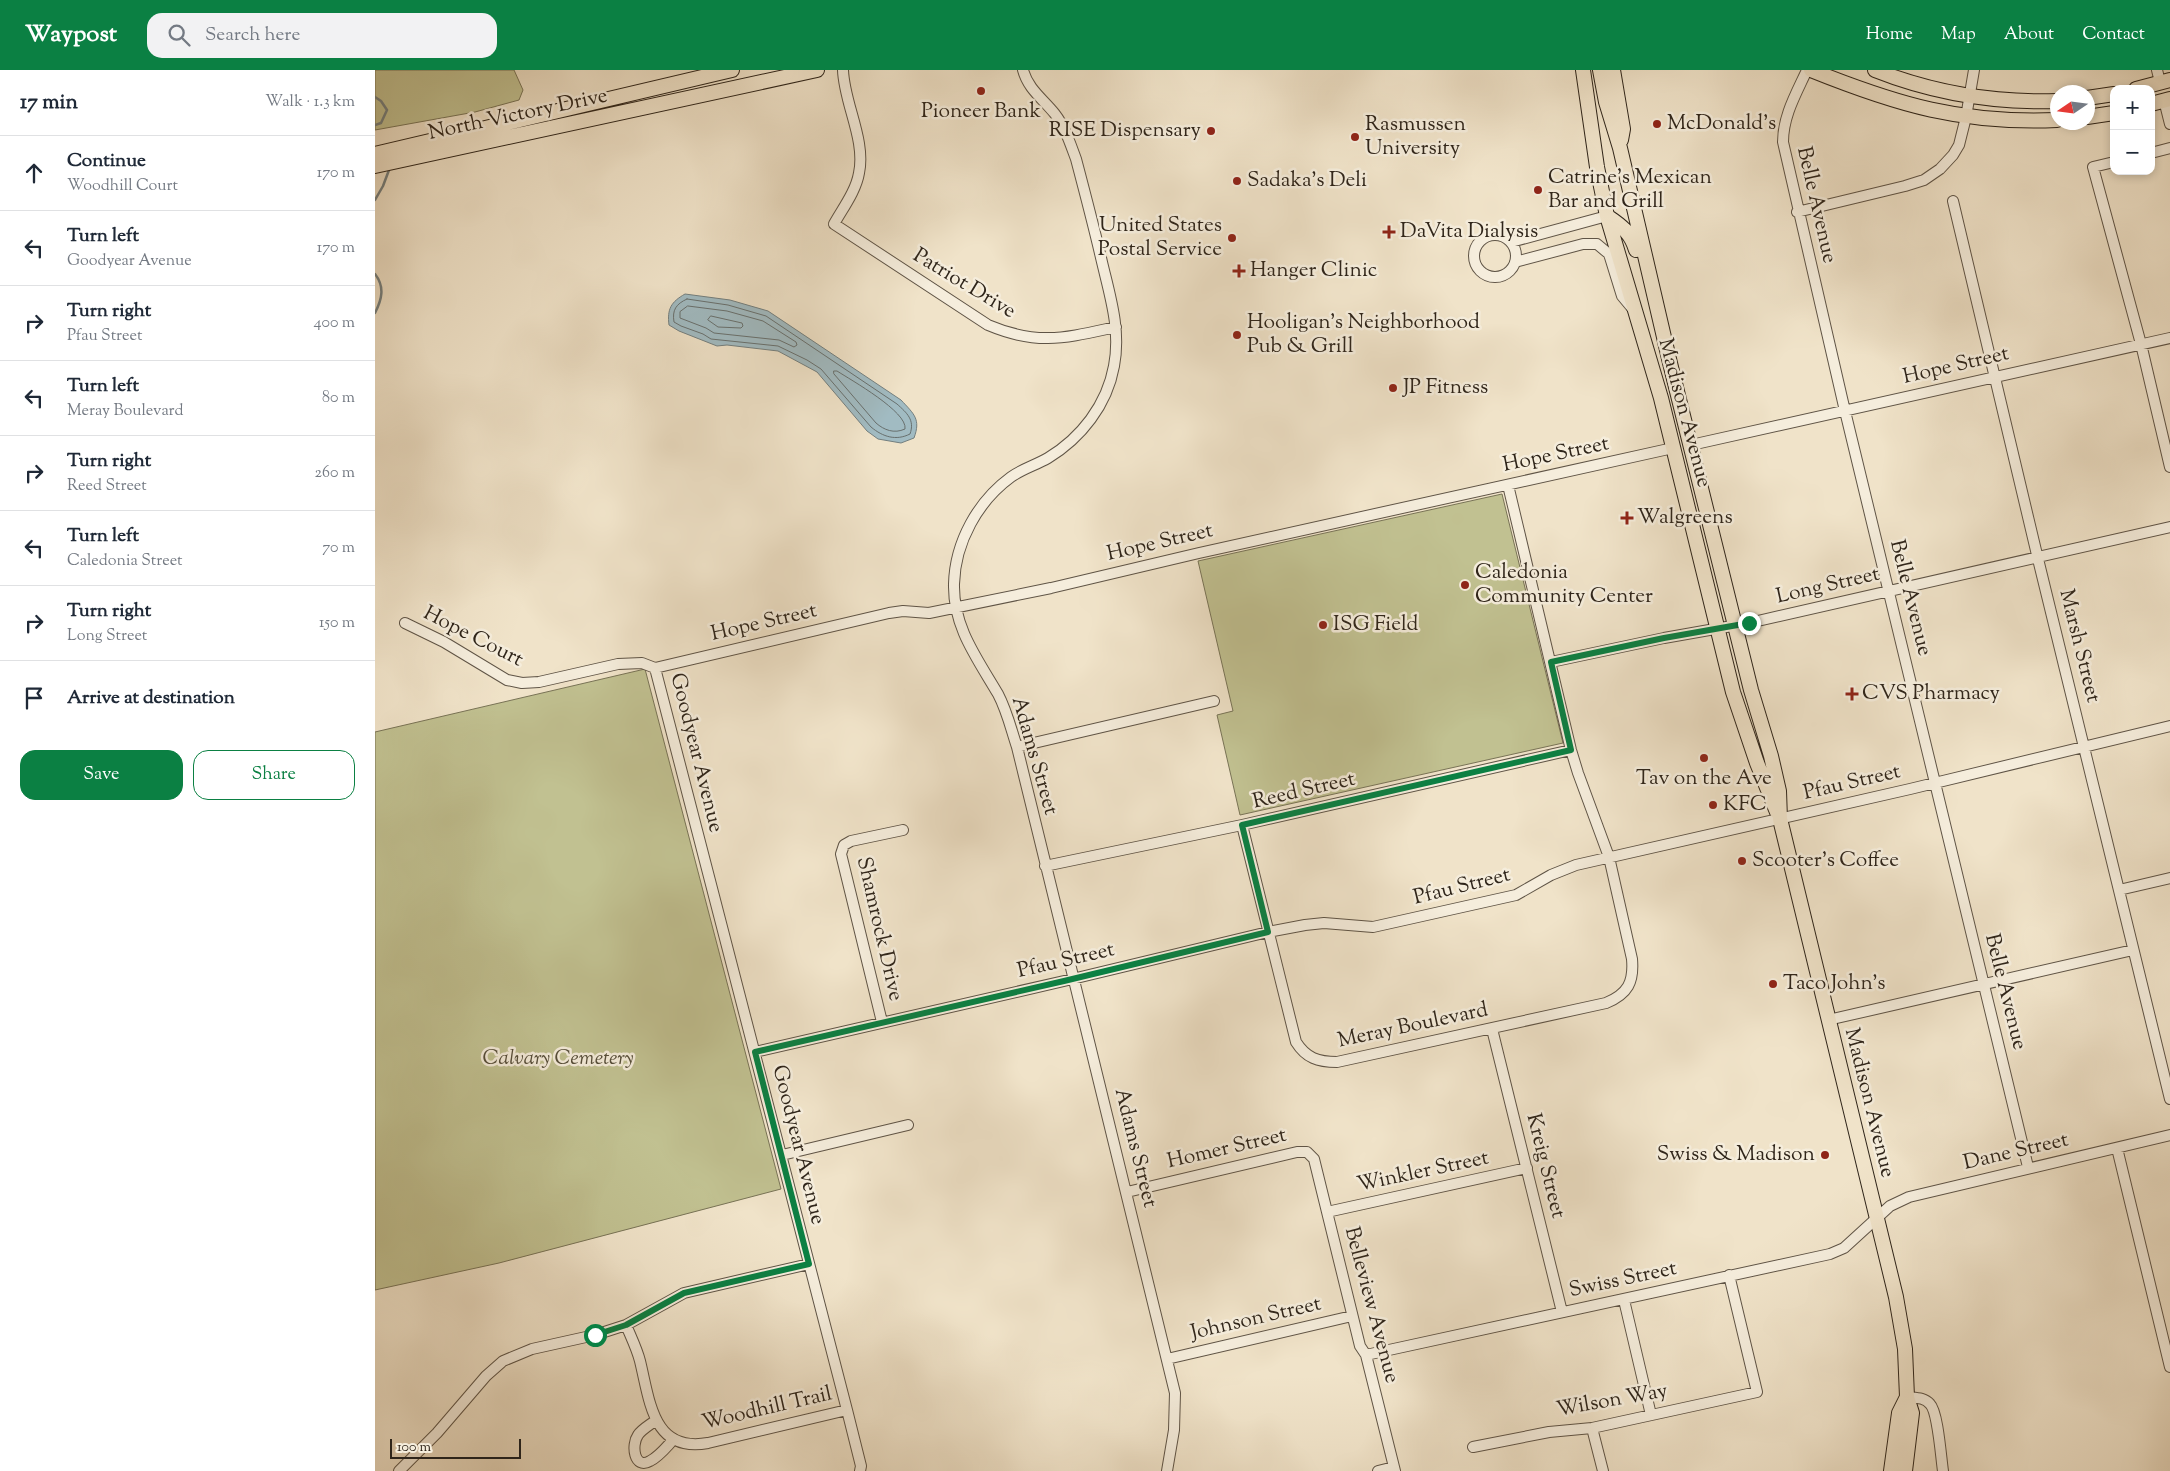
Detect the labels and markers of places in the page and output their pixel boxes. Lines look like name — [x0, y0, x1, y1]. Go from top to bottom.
marker: Pioneer Bank — [975, 85, 987, 97]
place label: Pioneer Bank — [921, 97, 1041, 127]
place label: McDonald's — [1667, 109, 1776, 139]
place label: Rasmussen University — [1365, 110, 1466, 164]
place label: RISE Dispensary — [1049, 116, 1202, 146]
marker: McDonald's — [1651, 118, 1663, 130]
marker: RISE Dispensary — [1205, 125, 1217, 137]
marker: Rasmussen University — [1349, 131, 1361, 143]
place label: Catrine's Mexican Bar and Grill — [1548, 163, 1712, 217]
place label: Sadaka's Deli — [1247, 166, 1367, 196]
marker: Sadaka's Deli — [1231, 175, 1243, 187]
marker: Catrine's Mexican Bar and Grill — [1532, 184, 1544, 196]
place label: United States Postal Service — [1098, 211, 1222, 265]
place label: DaVita Dialysis — [1400, 217, 1538, 247]
marker: DaVita Dialysis — [1382, 225, 1396, 239]
marker: United States Postal Service — [1226, 232, 1238, 244]
place label: Hanger Clinic — [1250, 256, 1377, 286]
marker: Hanger Clinic — [1232, 264, 1246, 278]
place label: Hooligan's Neighborhood Pub & Grill — [1247, 308, 1480, 362]
marker: Hooligan's Neighborhood Pub & Grill — [1231, 329, 1243, 341]
place label: JP Fitness — [1402, 373, 1488, 403]
marker: JP Fitness — [1387, 382, 1399, 394]
place label: Walgreens — [1637, 503, 1733, 533]
marker: Walgreens — [1621, 512, 1633, 524]
place label: Caledonia Community Center — [1475, 558, 1653, 612]
marker: Caledonia Community Center — [1459, 579, 1471, 591]
place label: ISG Field — [1333, 610, 1419, 640]
marker: ISG Field — [1317, 619, 1329, 631]
place label: CVS Pharmacy — [1862, 679, 2000, 709]
marker: CVS Pharmacy — [1846, 688, 1858, 700]
marker: Tav on the Ave — [1698, 752, 1710, 764]
place label: Tav on the Ave — [1636, 764, 1772, 794]
place label: KFC — [1723, 790, 1767, 820]
marker: KFC — [1707, 799, 1719, 811]
place label: Scooter's Coffee — [1752, 846, 1899, 876]
marker: Scooter's Coffee — [1736, 855, 1748, 867]
place label: Taco John's — [1783, 969, 1886, 999]
marker: Taco John's — [1767, 978, 1779, 990]
place label: Swiss & Madison — [1657, 1140, 1815, 1170]
marker: Swiss & Madison — [1819, 1149, 1831, 1161]

